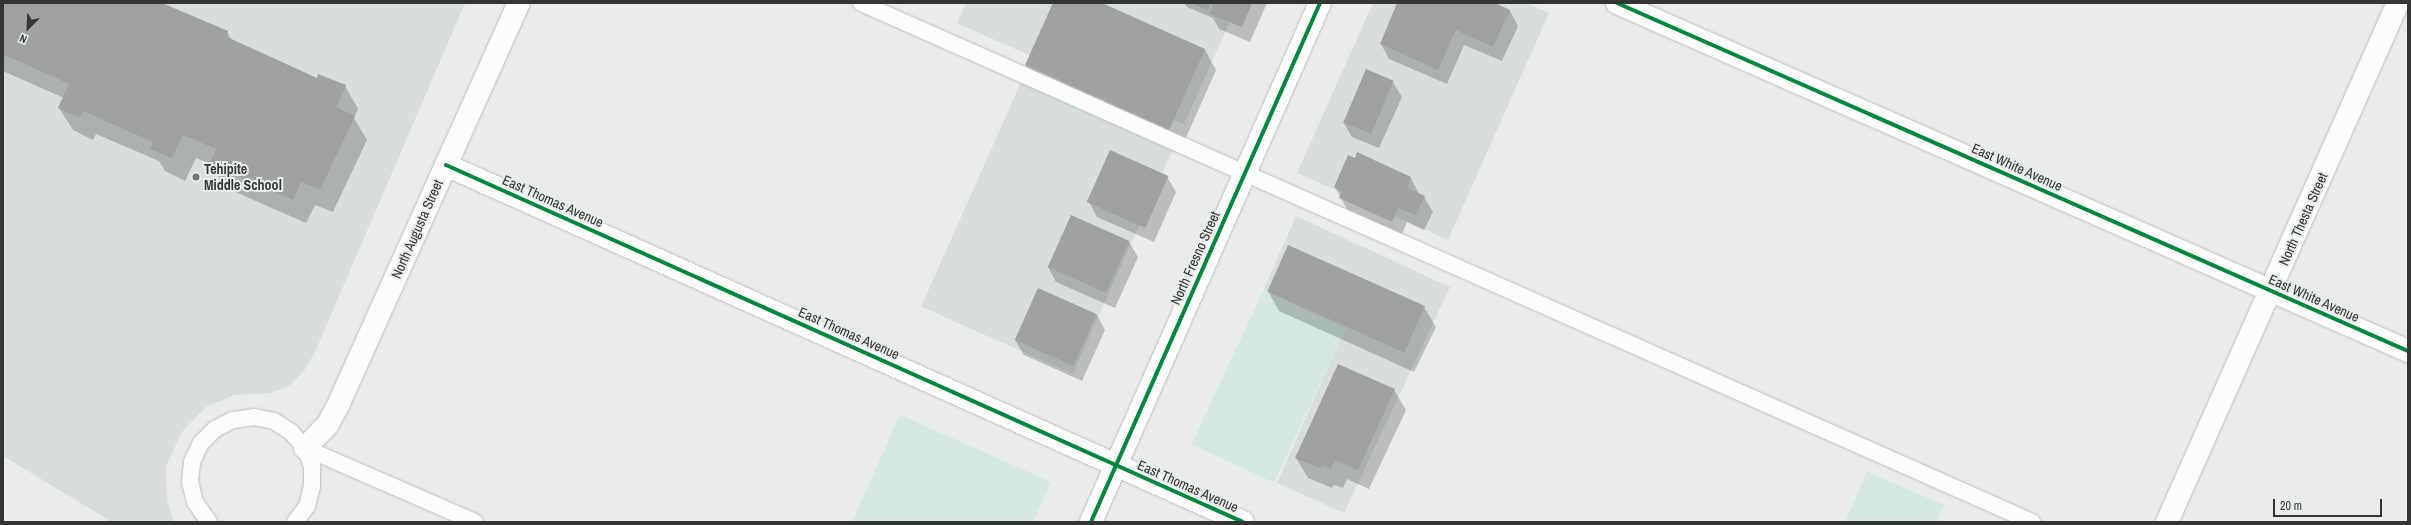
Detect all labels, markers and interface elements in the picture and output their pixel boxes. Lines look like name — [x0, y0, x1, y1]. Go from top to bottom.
north arrow — [8, 8, 48, 48]
text: N — [17, 31, 29, 47]
street label: East White Avenue — [1969, 139, 2065, 195]
place label: Tehipite Middle School — [204, 161, 282, 194]
street label: North Thesta Street — [2275, 170, 2331, 268]
street label: East Thomas Avenue — [500, 171, 606, 231]
marker: Tehipite Middle School — [191, 172, 201, 182]
street label: North Augusta Street — [388, 177, 446, 281]
street label: North Fresno Street — [1167, 209, 1223, 307]
street label: East White Avenue — [2266, 270, 2362, 326]
street label: East Thomas Avenue — [796, 303, 902, 363]
street label: East Thomas Avenue — [1135, 456, 1241, 516]
scale bar — [2275, 491, 2384, 517]
text: 20 m — [2280, 498, 2302, 514]

